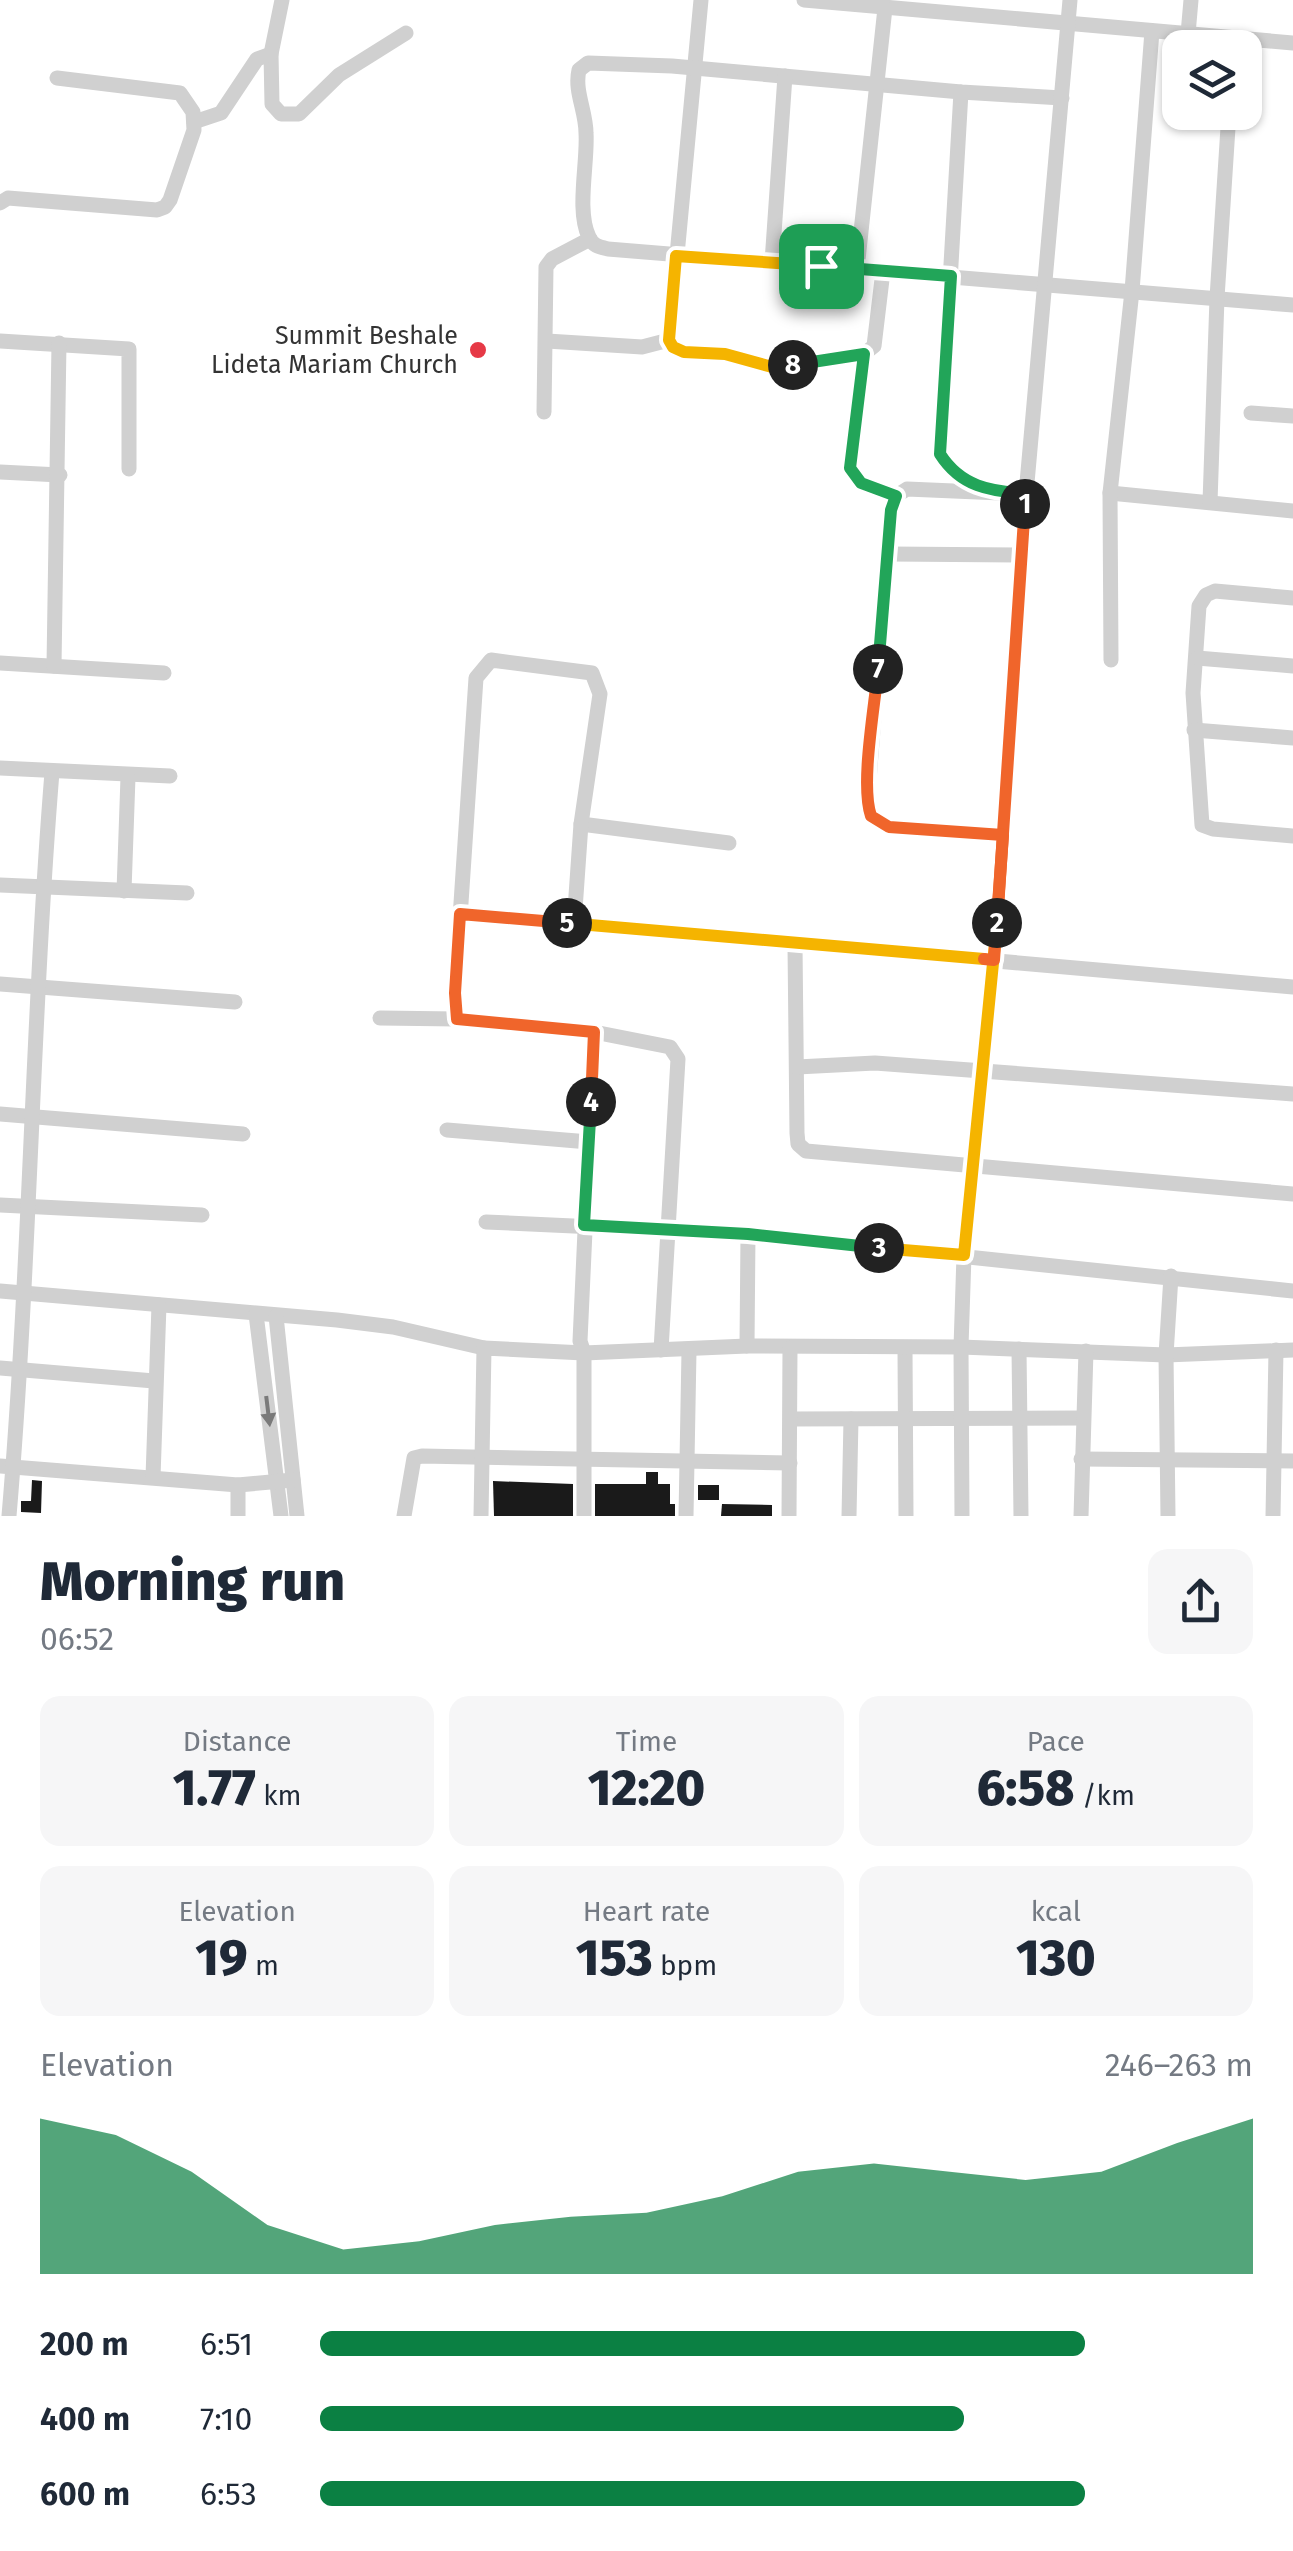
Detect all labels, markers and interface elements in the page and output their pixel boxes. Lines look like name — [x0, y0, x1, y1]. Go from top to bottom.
map controls — [1162, 30, 1262, 130]
button: layers — [1162, 30, 1262, 130]
pin — [779, 224, 864, 309]
icon: arrive — [794, 239, 849, 294]
place label: Summit Beshale Lideta Mariam Church — [211, 321, 458, 380]
marker: Summit Beshale Lideta Mariam Church — [467, 339, 489, 361]
pin: 8 — [768, 340, 818, 390]
text: 8 — [785, 348, 801, 381]
pin: 1 — [1000, 479, 1050, 529]
text: 1 — [1019, 487, 1032, 520]
pin: 7 — [853, 644, 903, 694]
text: 7 — [871, 652, 885, 685]
pin: 5 — [542, 898, 592, 948]
pin: 2 — [972, 898, 1022, 948]
text: 5 — [559, 906, 575, 939]
text: 2 — [990, 906, 1004, 939]
pin: 4 — [566, 1077, 616, 1127]
text: 4 — [583, 1085, 599, 1118]
pin: 3 — [854, 1223, 904, 1273]
text: 3 — [872, 1231, 886, 1264]
one-way arrow — [261, 1395, 277, 1427]
text: Morning run — [40, 1549, 345, 1615]
button: share — [1148, 1549, 1253, 1654]
text: 06:52 — [40, 1620, 114, 1658]
text: Distance — [183, 1725, 291, 1758]
text: Time — [616, 1725, 677, 1758]
text: Pace — [1027, 1725, 1085, 1758]
text: 1.77 — [173, 1758, 256, 1818]
text: 12:20 — [588, 1758, 705, 1818]
text: 6:58 — [977, 1758, 1075, 1818]
text: km — [256, 1779, 302, 1812]
text: /km — [1075, 1779, 1135, 1812]
text: Elevation — [179, 1895, 296, 1928]
text: Heart rate — [583, 1895, 710, 1928]
text: kcal — [1031, 1895, 1081, 1928]
text: 19 — [195, 1928, 248, 1988]
text: 153 — [576, 1928, 653, 1988]
text: 130 — [1016, 1928, 1096, 1988]
text: m — [248, 1949, 279, 1982]
text: bpm — [653, 1949, 717, 1982]
text: Elevation — [40, 2046, 174, 2084]
text: 246–263 m — [1105, 2046, 1253, 2084]
text: 200 m — [40, 2325, 129, 2363]
text: 6:51 — [200, 2325, 253, 2363]
text: 400 m — [40, 2400, 130, 2438]
text: 7:10 — [200, 2400, 252, 2438]
text: 600 m — [40, 2475, 130, 2513]
text: 6:53 — [200, 2475, 257, 2513]

